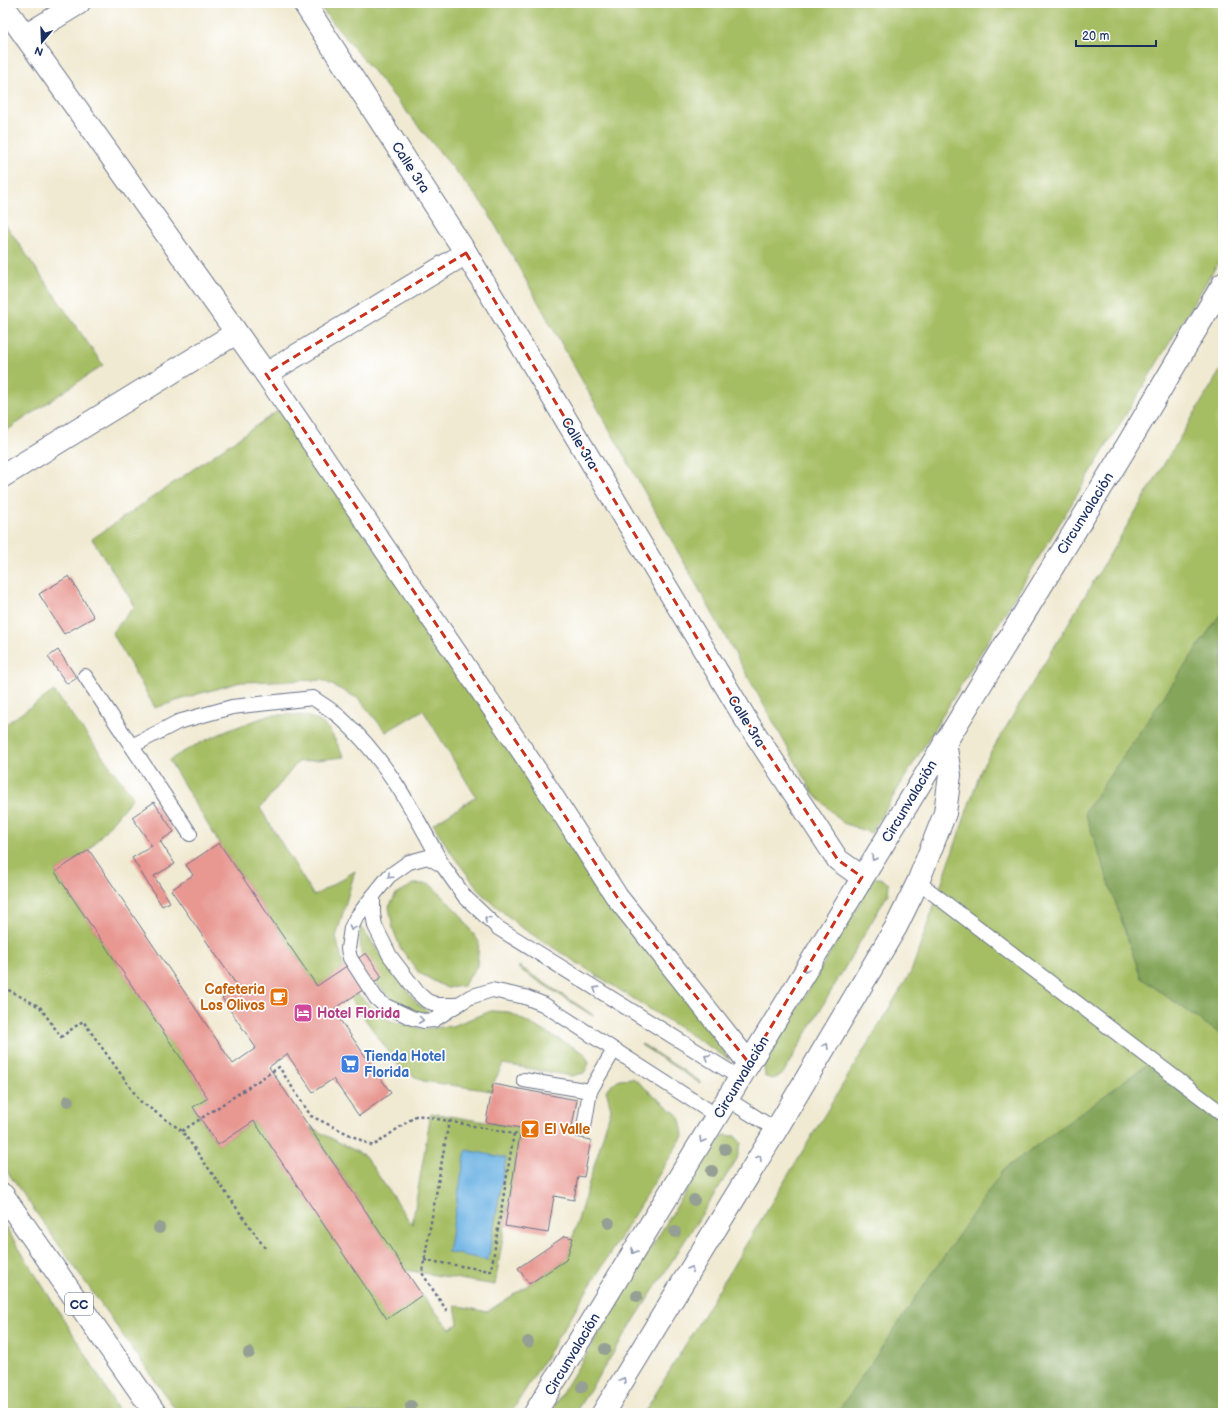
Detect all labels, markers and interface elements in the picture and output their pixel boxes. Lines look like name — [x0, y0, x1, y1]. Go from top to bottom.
north arrow — [22, 22, 62, 62]
scale bar — [1076, 22, 1156, 48]
text: 20 m — [1082, 29, 1109, 44]
text: N — [33, 43, 45, 58]
street label: Calle 3ra — [388, 139, 433, 196]
street label: Calle 3ra — [557, 414, 602, 472]
street label: Circunvalación — [1054, 469, 1117, 557]
street label: Calle 3ra — [724, 692, 769, 750]
street label: Circunvalación — [878, 757, 941, 846]
one-way arrow — [871, 854, 879, 861]
one-way arrow — [387, 871, 395, 879]
one-way arrow — [484, 916, 492, 923]
one-way arrow — [348, 924, 356, 931]
one-way arrow — [804, 965, 811, 972]
place label: Cafeteria Los Olivos — [200, 981, 265, 1014]
cafe icon: Cafeteria Los Olivos — [268, 986, 290, 1008]
one-way arrow — [593, 986, 600, 994]
hotel icon: Hotel Florida — [292, 1002, 314, 1024]
place label: Hotel Florida — [317, 1005, 400, 1022]
one-way arrow — [418, 1015, 424, 1024]
street label: Circunvalación — [710, 1033, 773, 1122]
one-way arrow — [821, 1043, 828, 1050]
place label: Tienda Hotel Florida — [364, 1048, 445, 1081]
supermarket icon: Tienda Hotel Florida — [339, 1053, 361, 1075]
one-way arrow — [704, 1055, 711, 1062]
bar icon: El Valle — [519, 1118, 541, 1140]
place label: El Valle — [544, 1121, 590, 1138]
one-way arrow — [700, 1136, 707, 1143]
one-way arrow — [754, 1155, 762, 1162]
one-way arrow — [632, 1247, 639, 1254]
one-way arrow — [687, 1266, 694, 1273]
road number: CC — [65, 1293, 93, 1315]
street label: Circunvalación — [541, 1310, 604, 1399]
one-way arrow — [619, 1377, 626, 1384]

